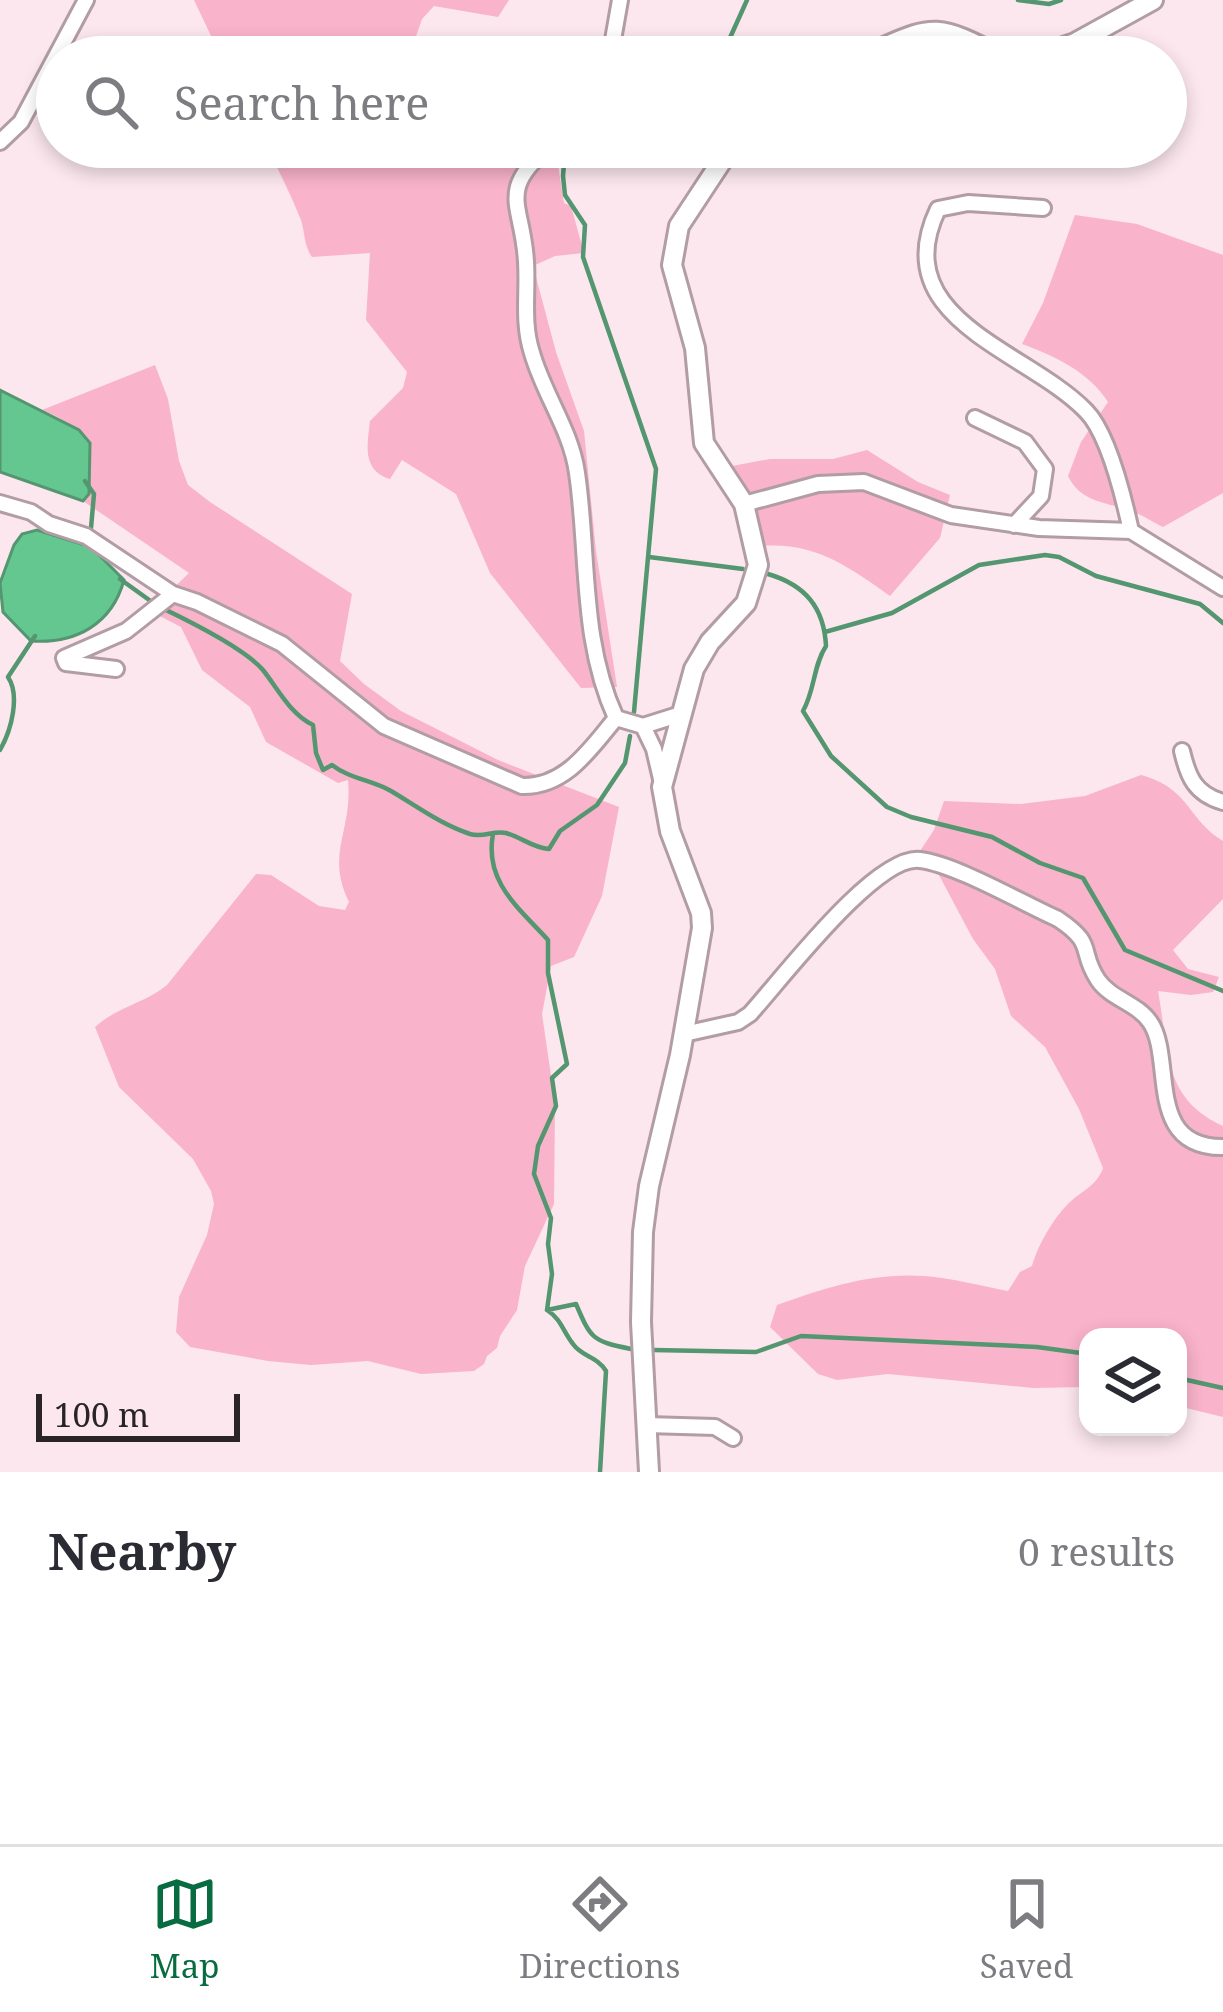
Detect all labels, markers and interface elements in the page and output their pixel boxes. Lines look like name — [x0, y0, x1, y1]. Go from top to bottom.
search box — [36, 36, 1187, 168]
icon: search — [78, 69, 144, 135]
text: Search here — [174, 72, 429, 133]
map controls — [1079, 1328, 1187, 1436]
button: layers — [1079, 1328, 1187, 1436]
scale bar — [36, 1388, 240, 1441]
text: 100 m — [54, 1392, 149, 1437]
text: Nearby — [48, 1515, 236, 1585]
text: 0 results — [1018, 1524, 1175, 1577]
tab: Map — [150, 1871, 220, 1988]
tab: Directions — [519, 1871, 680, 1988]
tab: Saved — [980, 1871, 1073, 1988]

